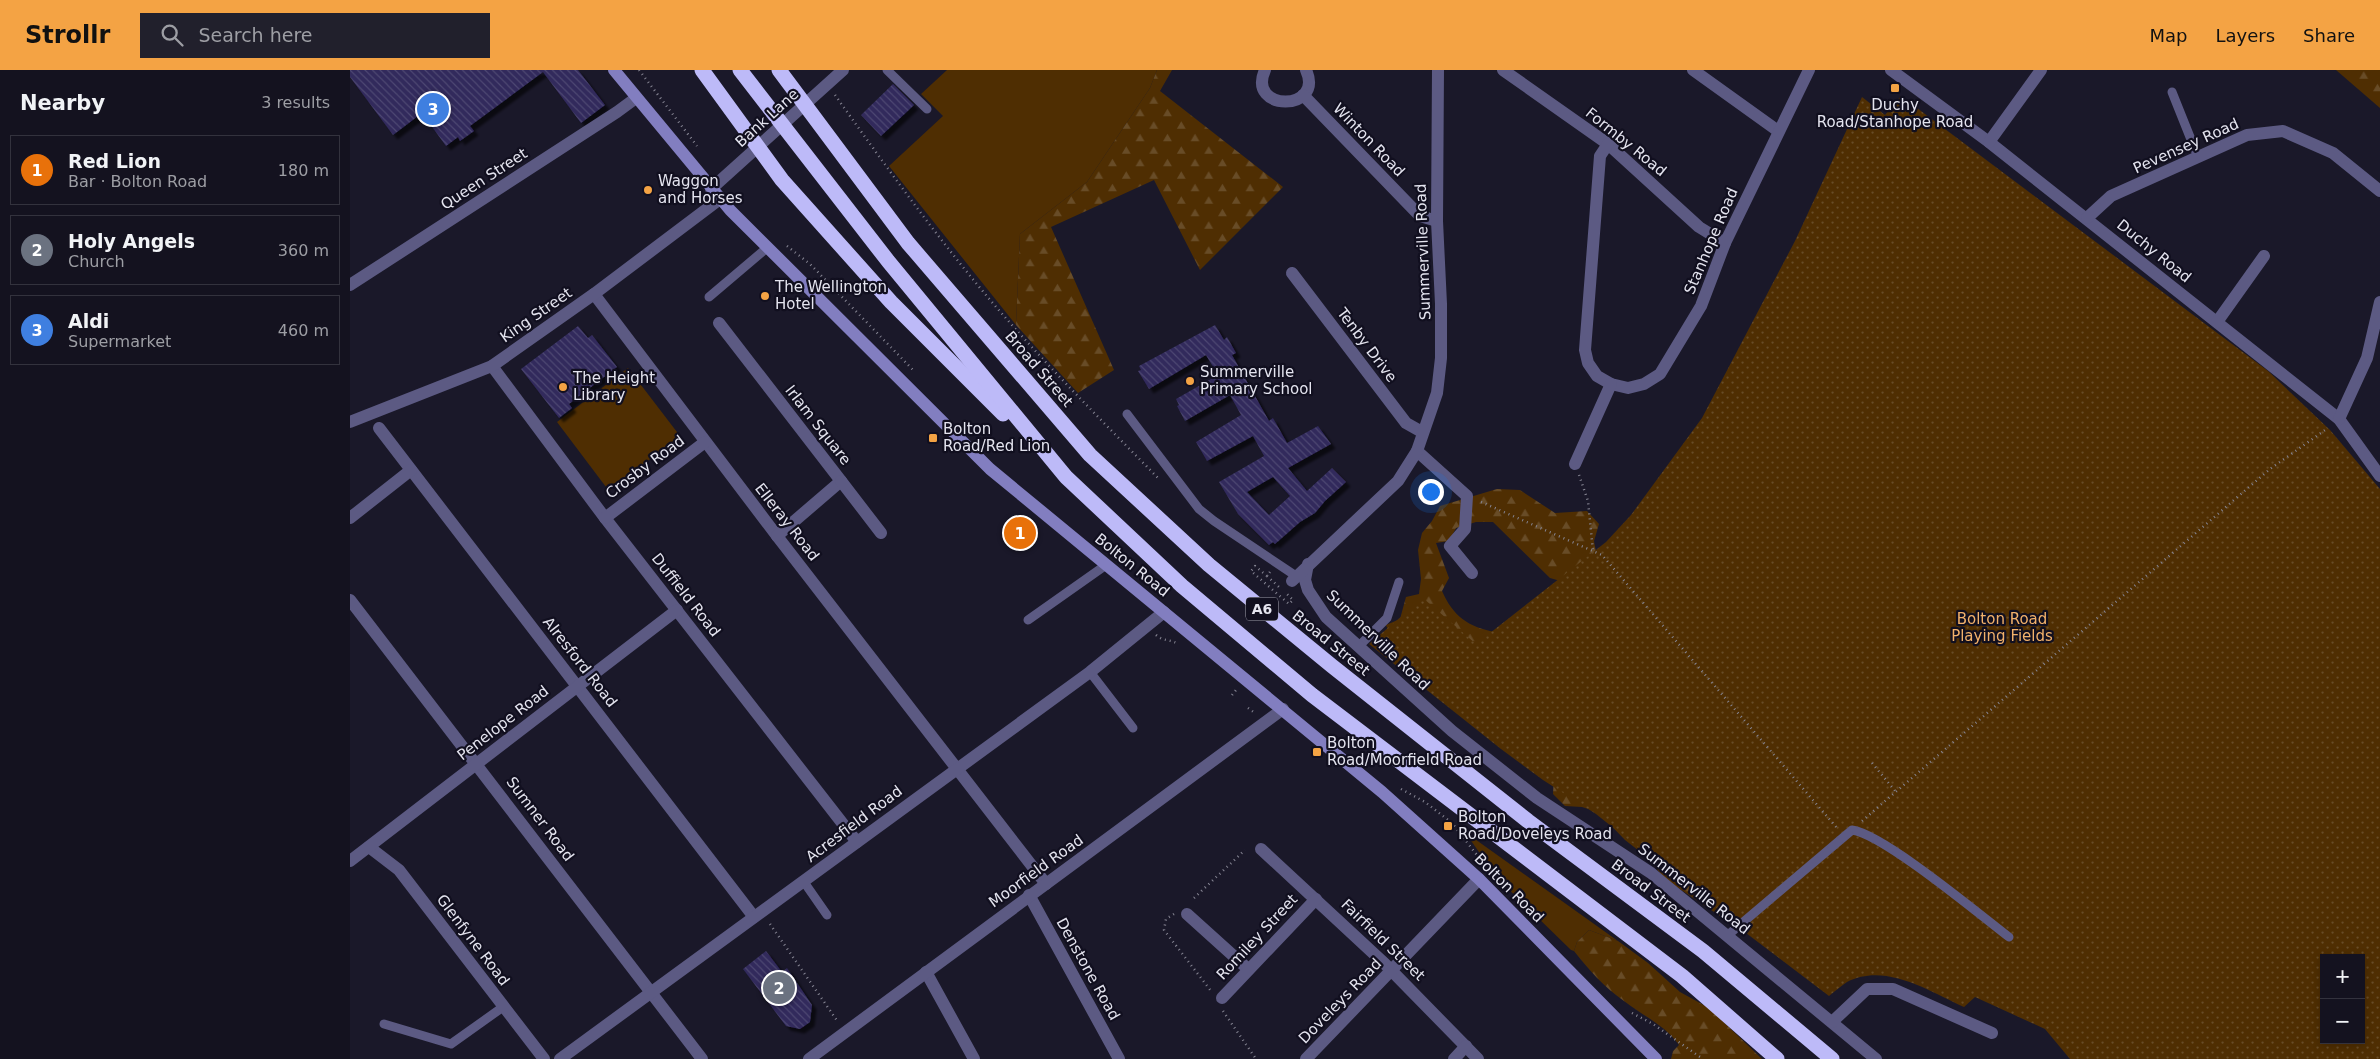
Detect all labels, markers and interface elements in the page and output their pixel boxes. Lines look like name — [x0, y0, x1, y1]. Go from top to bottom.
search box — [140, 13, 490, 58]
text: Strollr — [25, 21, 110, 49]
icon: search — [158, 21, 186, 49]
text: Search here — [198, 24, 313, 46]
text: Map — [2149, 25, 2187, 46]
text: Layers — [2215, 25, 2275, 46]
text: Share — [2303, 25, 2355, 46]
marker: Duchy Road/Stanhope Road — [1889, 82, 1901, 94]
street label: Bank Lane — [732, 85, 802, 151]
pin: 3 — [417, 90, 449, 128]
text: Nearby — [20, 91, 105, 115]
text: 3 results — [261, 93, 330, 112]
place label: Duchy Road/Stanhope Road — [1817, 96, 1973, 131]
street label: Winton Road — [1329, 100, 1409, 180]
street label: Formby Road — [1582, 104, 1670, 180]
street label: Pevensey Road — [2130, 115, 2242, 177]
street label: Queen Street — [437, 144, 531, 214]
text: Red Lion — [68, 150, 161, 172]
text: 1 — [31, 161, 43, 180]
text: 180 m — [278, 161, 329, 180]
text: Bar · Bolton Road — [68, 172, 207, 191]
place label: Waggon and Horses — [658, 172, 743, 207]
street label: Summerville Road — [1412, 183, 1434, 321]
marker: Waggon and Horses — [642, 184, 654, 196]
street label: Stanhope Road — [1680, 185, 1742, 297]
street label: Duchy Road — [2113, 216, 2195, 286]
text: Holy Angels — [68, 230, 195, 252]
text: 2 — [31, 241, 43, 260]
text: 360 m — [278, 241, 329, 260]
text: Church — [68, 252, 125, 271]
place label: The Wellington Hotel — [774, 278, 887, 313]
street label: King Street — [497, 284, 575, 346]
marker: The Wellington Hotel — [759, 290, 771, 302]
street label: Tenby Drive — [1333, 303, 1401, 386]
text: Aldi — [68, 310, 109, 332]
text: 3 — [31, 321, 43, 340]
text: 460 m — [278, 321, 329, 340]
street label: Broad Street — [1001, 327, 1077, 411]
text: Supermarket — [68, 332, 171, 351]
place label: Summerville Primary School — [1200, 363, 1313, 398]
place label: The Height Library — [572, 369, 655, 404]
marker: Summerville Primary School — [1184, 375, 1196, 387]
marker: The Height Library — [557, 381, 569, 393]
street label: Irlam Square — [781, 382, 855, 468]
place label: Bolton Road/Red Lion — [943, 420, 1050, 455]
street label: Crosby Road — [602, 431, 688, 503]
marker: Bolton Road/Red Lion — [927, 432, 939, 444]
your location — [1418, 479, 1444, 505]
street label: Elleray Road — [751, 480, 823, 564]
pin: 1 — [1004, 514, 1036, 552]
street label: Bolton Road — [1091, 529, 1173, 601]
street label: Duffield Road — [648, 550, 724, 640]
street label: Summerville Road — [1323, 586, 1433, 694]
road number: A6 — [1246, 598, 1278, 620]
street label: Broad Street — [1289, 606, 1373, 680]
park label: Bolton Road Playing Fields — [1951, 610, 2053, 645]
street label: Alresford Road — [539, 613, 621, 711]
street label: Penelope Road — [454, 682, 552, 764]
place label: Bolton Road/Moorfield Road — [1327, 734, 1482, 769]
marker: Bolton Road/Moorfield Road — [1311, 746, 1323, 758]
street label: Sumner Road — [502, 773, 578, 865]
street label: Acresfield Road — [802, 782, 906, 866]
place label: Bolton Road/Doveleys Road — [1458, 808, 1612, 843]
marker: Bolton Road/Doveleys Road — [1442, 820, 1454, 832]
street label: Moorfield Road — [985, 831, 1087, 911]
street label: Summerville Road — [1635, 840, 1753, 938]
street label: Bolton Road — [1471, 850, 1547, 926]
street label: Broad Street — [1608, 855, 1694, 927]
street label: Romiley Street — [1213, 890, 1301, 983]
street label: Glenfyne Road — [433, 891, 513, 989]
street label: Fairfield Street — [1337, 895, 1429, 985]
street label: Denstone Road — [1052, 915, 1124, 1023]
map controls — [2320, 954, 2365, 1044]
button: + — [2320, 954, 2365, 999]
street label: Doveleys Road — [1295, 955, 1385, 1047]
pin: 2 — [763, 969, 795, 1007]
button: − — [2320, 999, 2365, 1044]

